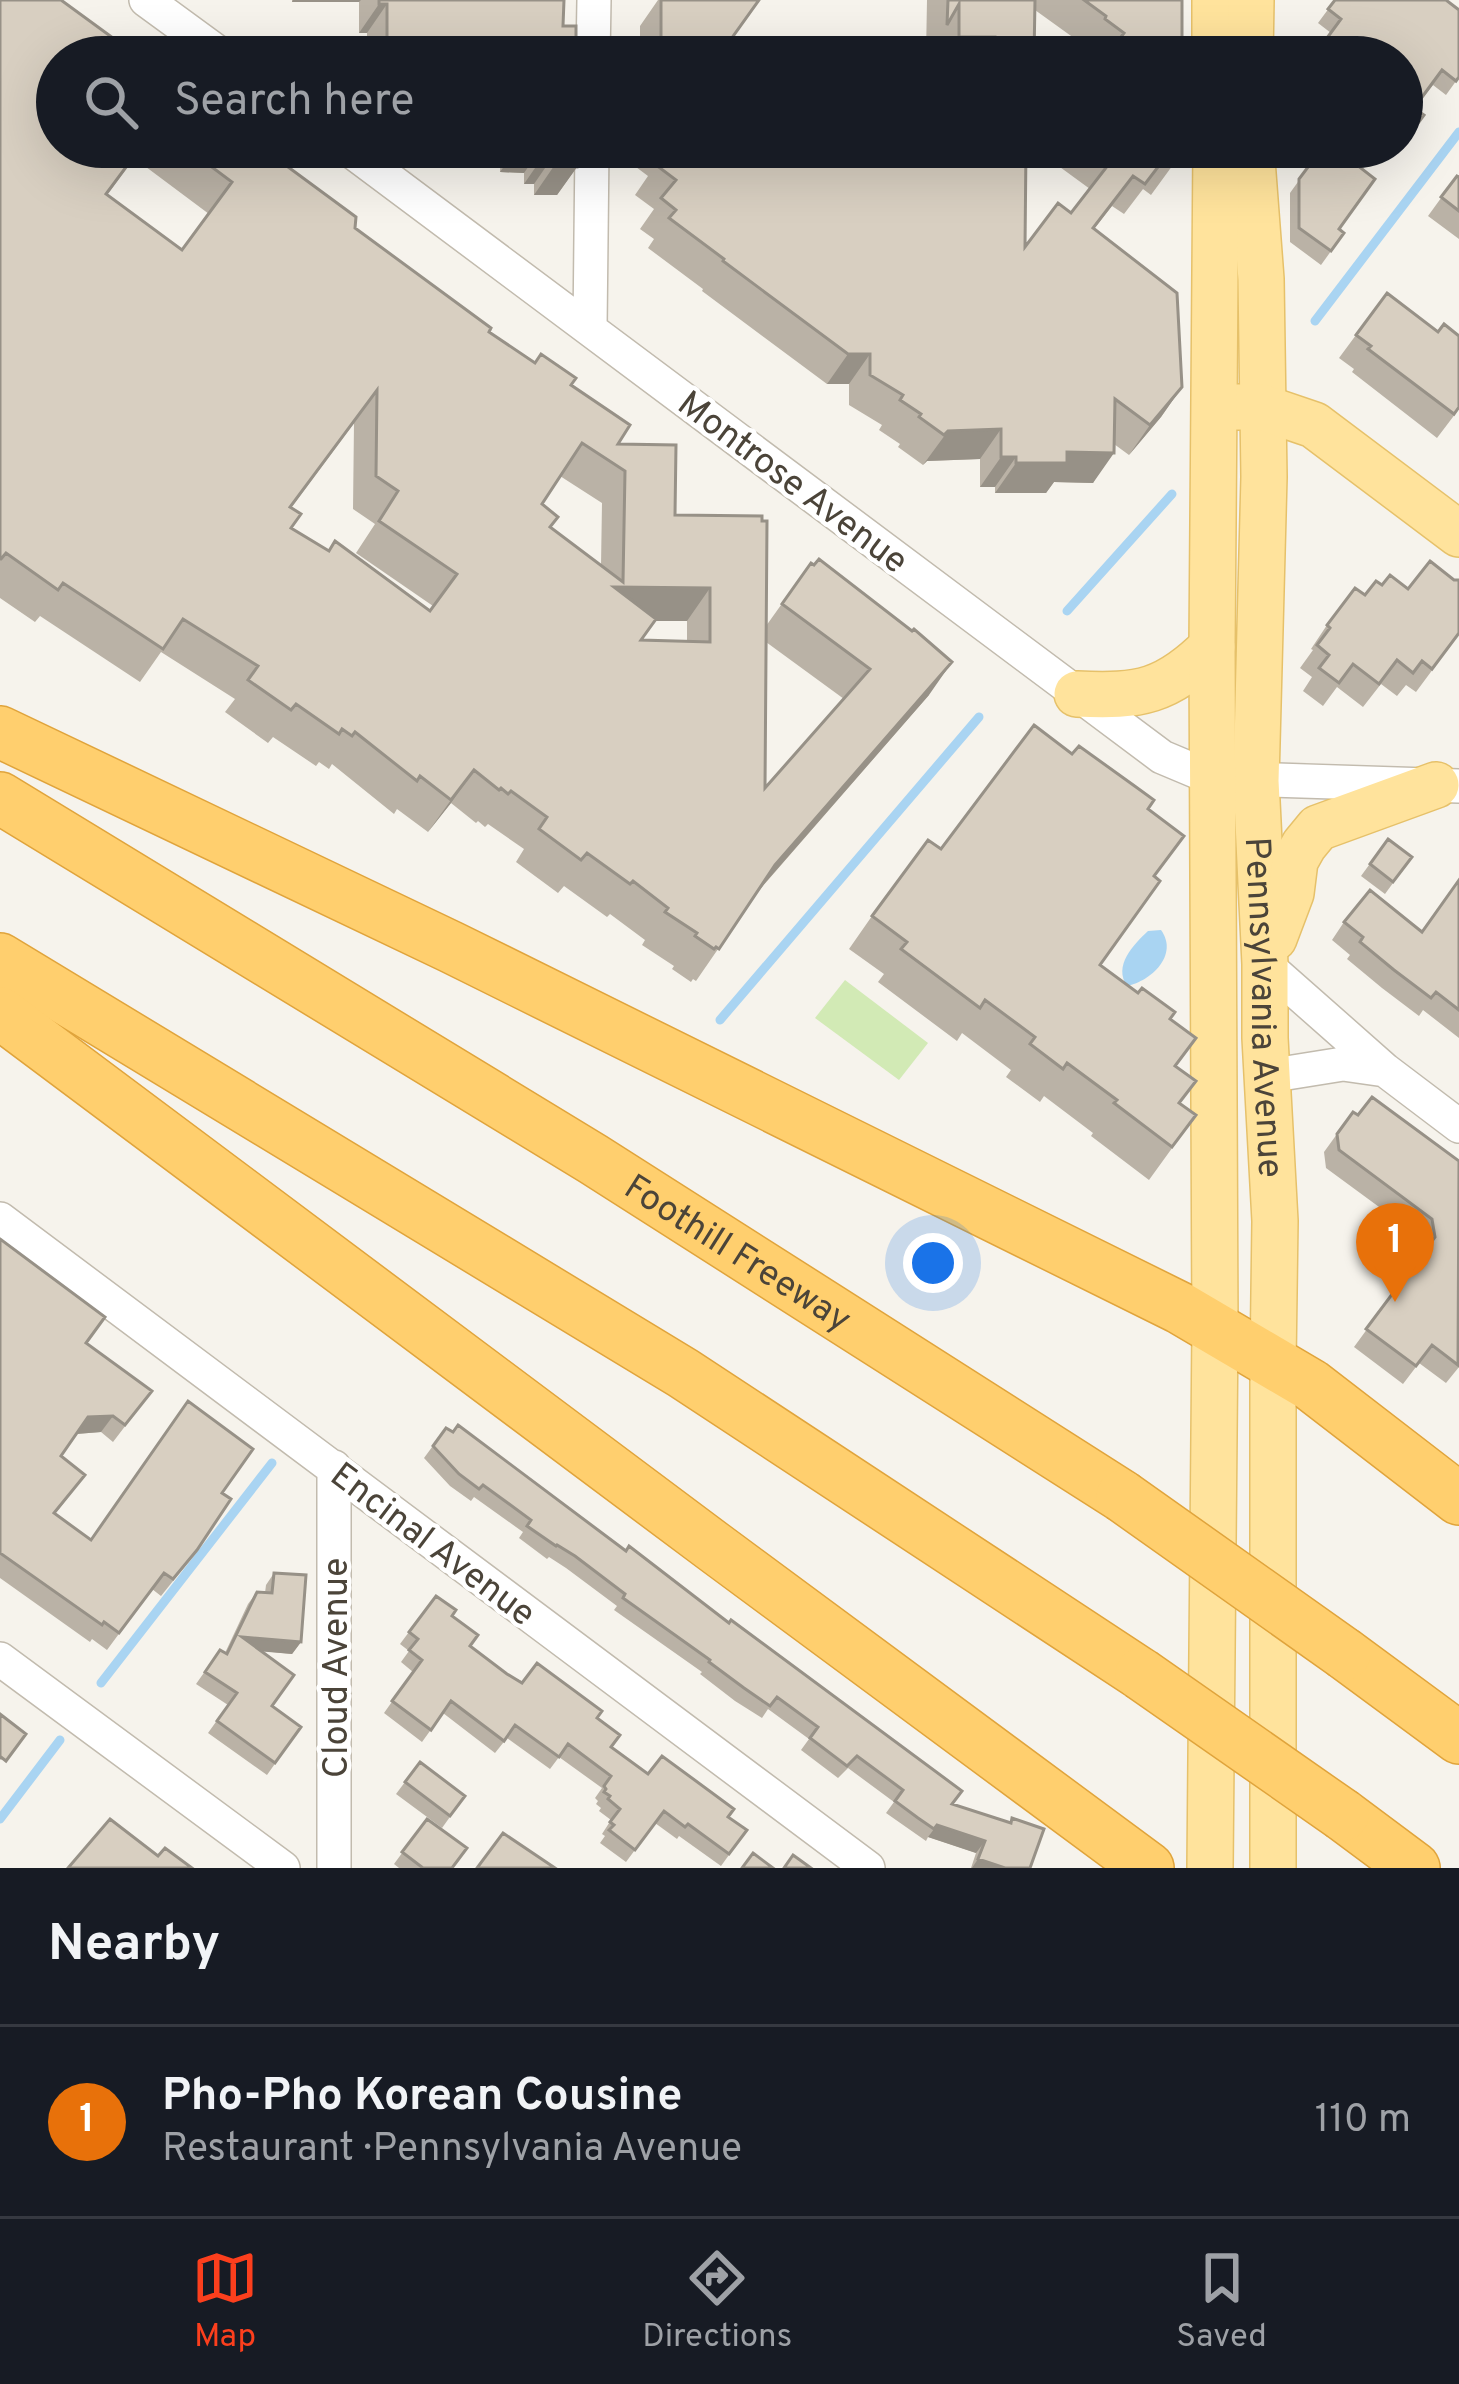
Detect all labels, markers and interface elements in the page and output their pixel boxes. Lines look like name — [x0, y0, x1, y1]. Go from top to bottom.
search box — [36, 36, 1423, 168]
icon: search — [78, 69, 144, 135]
text: Search here — [174, 74, 414, 131]
street label: Montrose Avenue — [667, 382, 916, 586]
street label: Pennsylvania Avenue — [1232, 836, 1292, 1179]
street label: Foothill Freeway — [614, 1166, 859, 1345]
pin: 1 — [1356, 1203, 1434, 1302]
your location — [903, 1233, 963, 1293]
street label: Encinal Avenue — [320, 1454, 543, 1638]
street label: Cloud Avenue — [315, 1558, 361, 1778]
text: Nearby — [48, 1914, 220, 1979]
text: Pho-Pho Korean Cousine — [162, 2069, 682, 2126]
text: 1 — [79, 2097, 95, 2146]
text: 110 m — [1315, 2097, 1411, 2146]
text: Restaurant · Pennsylvania Avenue — [162, 2126, 742, 2175]
tab: Map — [192, 2245, 258, 2359]
tab: Directions — [642, 2245, 792, 2359]
tab: Saved — [1176, 2245, 1267, 2359]

